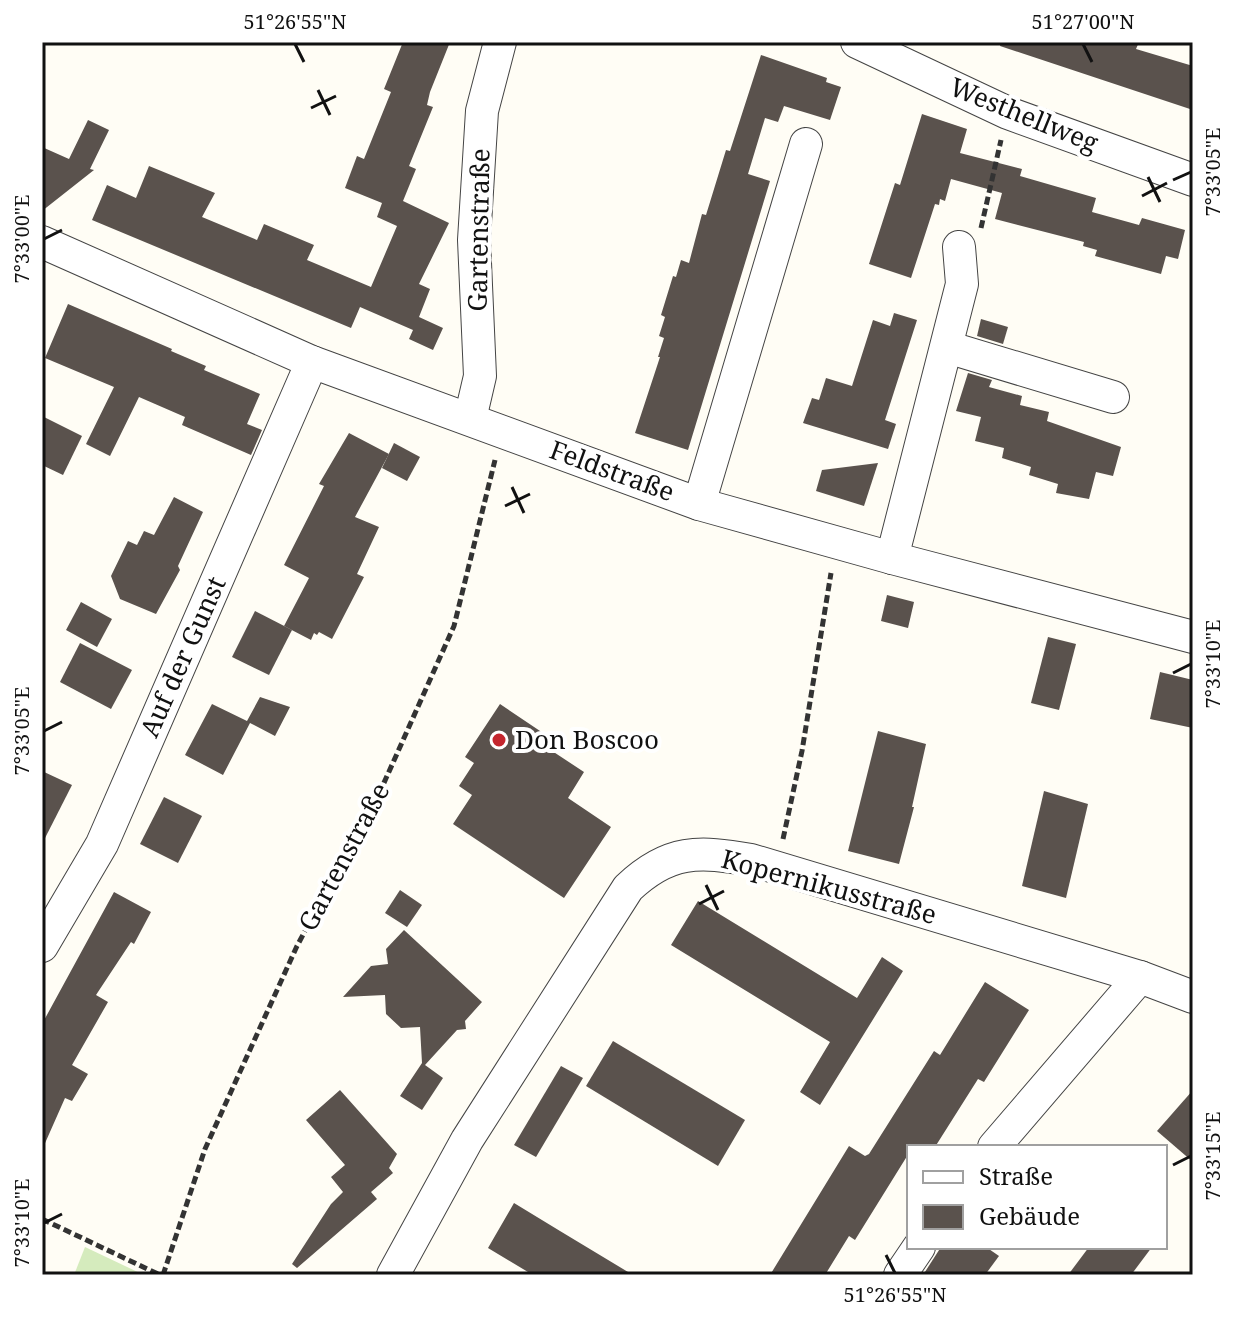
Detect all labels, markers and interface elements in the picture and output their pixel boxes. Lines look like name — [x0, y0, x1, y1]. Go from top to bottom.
text: 51°26'55"N — [244, 8, 346, 35]
text: 51°27'00"N — [1032, 8, 1134, 35]
street label: Westhellweg — [945, 68, 1104, 160]
text: 7°33'05"E — [1199, 128, 1226, 216]
street label: Gartenstraße — [459, 148, 497, 312]
text: 7°33'00"E — [8, 195, 35, 283]
street label: Feldstraße — [545, 431, 680, 509]
street label: Auf der Gunst — [131, 571, 234, 743]
text: 7°33'10"E — [1199, 620, 1226, 708]
text: 7°33'05"E — [8, 687, 35, 775]
place label: Don Boscoo — [515, 721, 659, 757]
marker: Don Boscoo — [490, 731, 508, 749]
street label: Gartenstraße — [289, 776, 397, 937]
street label: Kopernikusstraße — [718, 840, 941, 932]
text: 7°33'15"E — [1199, 1112, 1226, 1200]
legend — [907, 1145, 1167, 1249]
text: Straße — [979, 1159, 1053, 1192]
text: 7°33'10"E — [8, 1179, 35, 1267]
text: Gebäude — [979, 1199, 1080, 1232]
text: 51°26'55"N — [844, 1281, 946, 1308]

